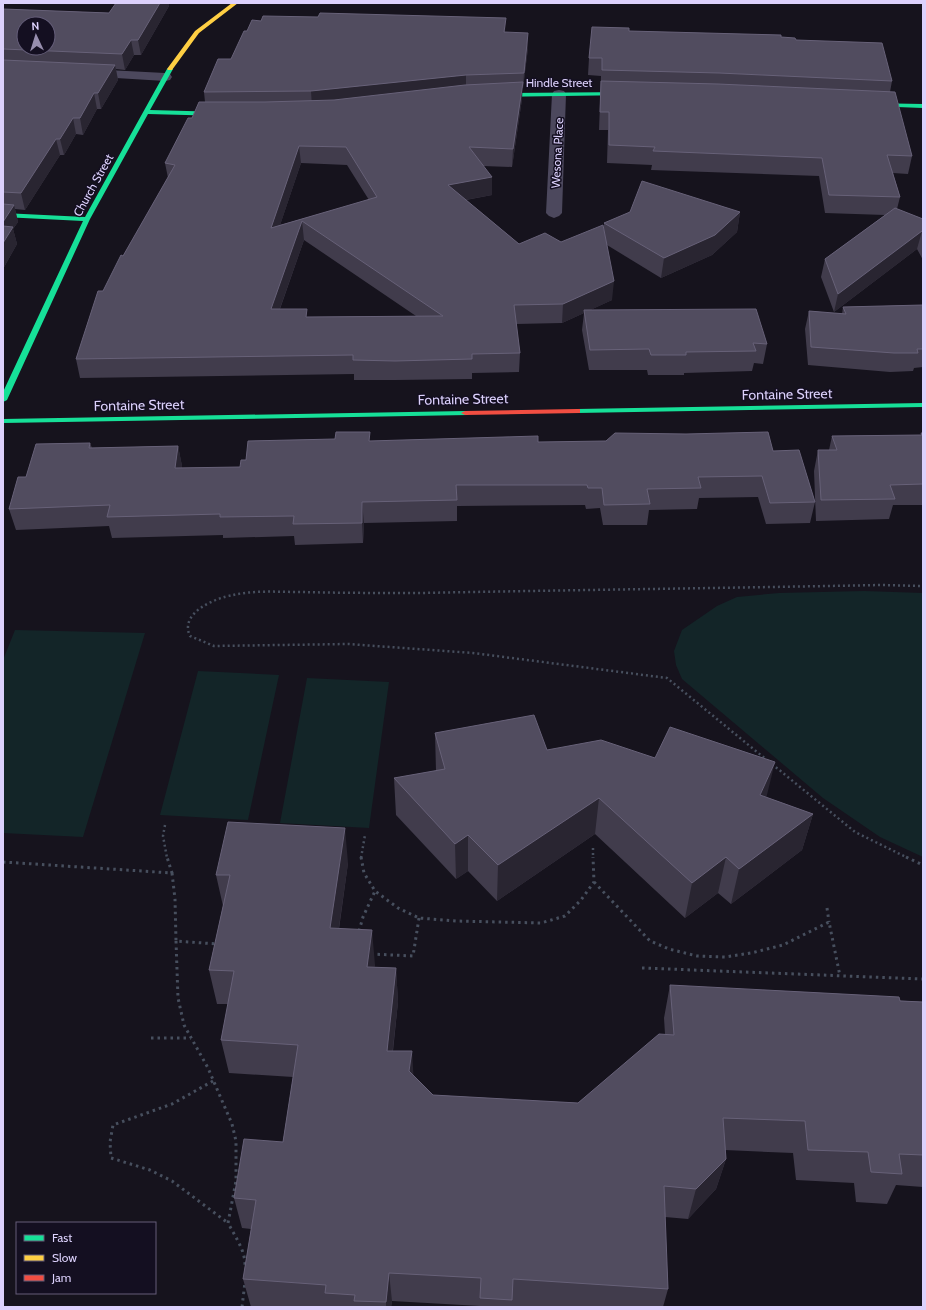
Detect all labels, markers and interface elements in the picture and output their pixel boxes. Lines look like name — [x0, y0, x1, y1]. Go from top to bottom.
north arrow — [16, 16, 56, 56]
text: N — [31, 19, 40, 33]
street label: Hindle Street — [526, 75, 592, 90]
street label: Wesona Place — [548, 117, 566, 189]
street label: Church Street — [70, 151, 116, 219]
street label: Fontaine Street — [742, 384, 833, 404]
street label: Fontaine Street — [418, 389, 509, 409]
street label: Fontaine Street — [94, 395, 185, 415]
legend — [16, 1222, 156, 1294]
text: Fast — [52, 1230, 72, 1245]
text: Slow — [52, 1250, 77, 1265]
text: Jam — [51, 1270, 71, 1285]

